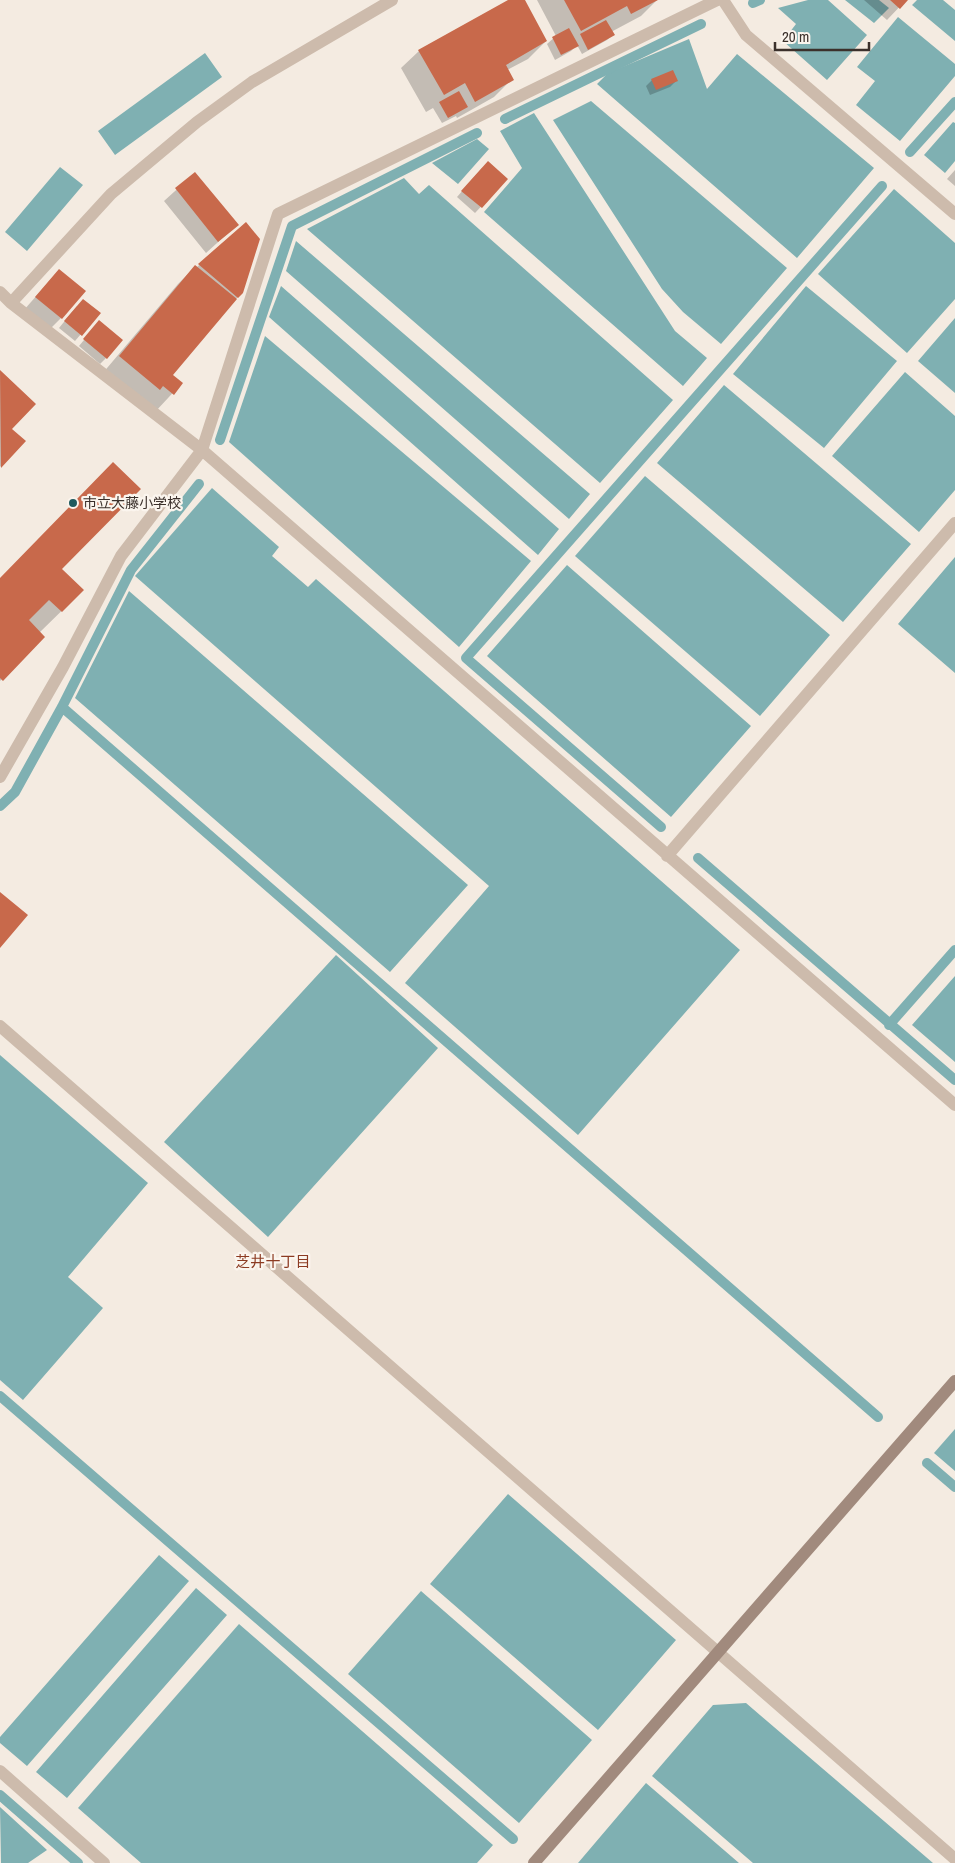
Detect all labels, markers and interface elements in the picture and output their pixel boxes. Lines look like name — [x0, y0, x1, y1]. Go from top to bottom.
scale bar — [775, 20, 869, 52]
text: 20 m — [782, 26, 809, 47]
place label: 市立大藤小学校 — [83, 494, 181, 512]
marker: 市立大藤小学校 — [67, 497, 79, 509]
district label: 芝井十丁目 — [235, 1251, 311, 1272]

